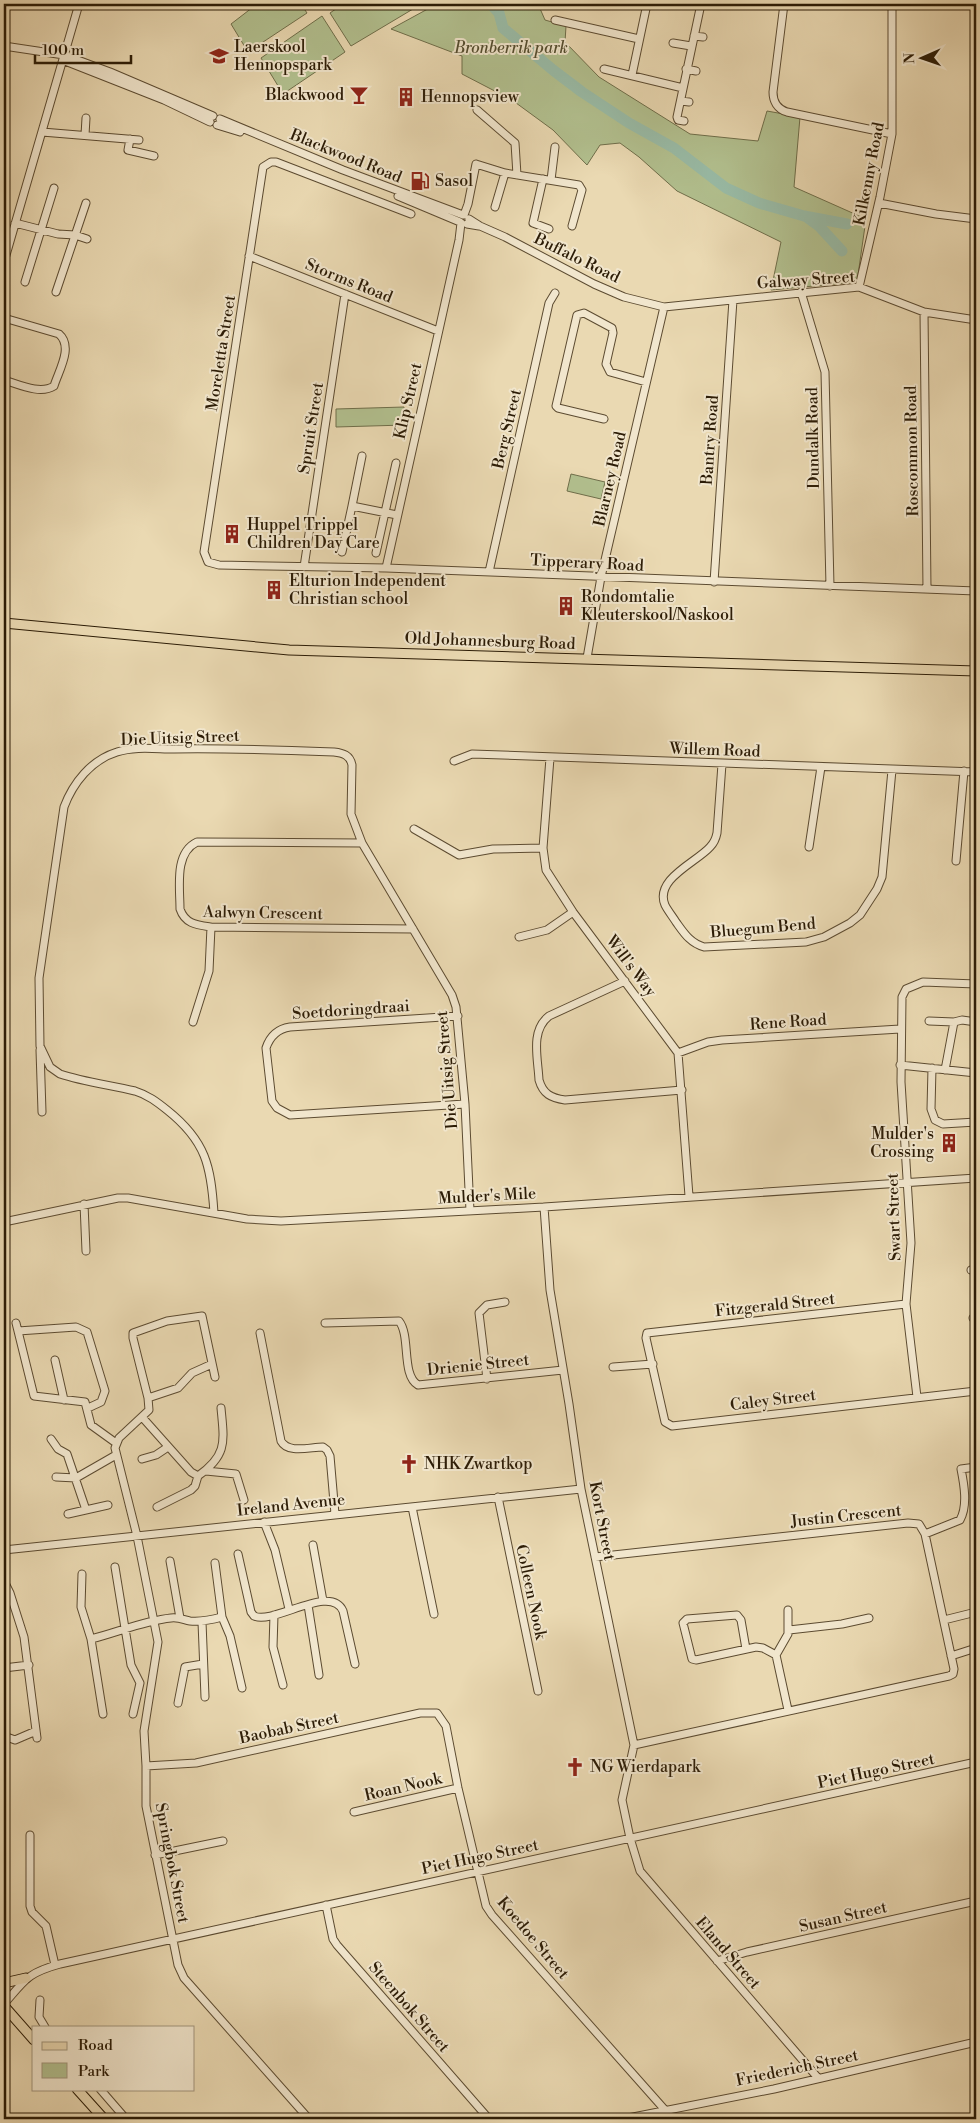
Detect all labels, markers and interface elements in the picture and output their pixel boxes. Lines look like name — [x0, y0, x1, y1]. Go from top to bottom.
scale bar — [35, 32, 131, 64]
north arrow — [898, 32, 948, 82]
place label: Laerskool Hennopspark — [234, 37, 333, 75]
park label: Bronberrik park — [453, 38, 568, 58]
text: 100 m — [42, 41, 84, 60]
school or university icon: Laerskool Hennopspark — [208, 45, 230, 67]
text: N — [901, 53, 919, 64]
bar icon: Blackwood — [348, 84, 370, 106]
place label: Blackwood — [265, 85, 344, 105]
building icon: Hennopsview — [395, 86, 417, 108]
place label: Hennopsview — [421, 87, 520, 107]
street label: Kilkenny Road — [849, 121, 889, 227]
street label: Blackwood Road — [286, 124, 405, 188]
fuel station icon: Sasol — [409, 170, 431, 192]
place label: Sasol — [435, 171, 473, 191]
street label: Buffalo Road — [530, 228, 623, 287]
street label: Storms Road — [302, 254, 396, 308]
street label: Galway Street — [756, 267, 856, 293]
street label: Moreletta Street — [202, 293, 240, 412]
street label: Klip Street — [390, 361, 427, 441]
street label: Spruit Street — [294, 380, 328, 475]
street label: Roscommon Road — [901, 385, 923, 517]
street label: Berg Street — [488, 387, 526, 472]
street label: Dundalk Road — [802, 387, 824, 489]
street label: Bantry Road — [697, 394, 723, 487]
street label: Blarney Road — [589, 430, 631, 529]
place label: Huppel Trippel Children Day Care — [247, 515, 380, 553]
building icon: Huppel Trippel Children Day Care — [221, 523, 243, 545]
street label: Tipperary Road — [530, 550, 644, 576]
place label: Elturion Independent Christian school — [289, 571, 446, 609]
building icon: Elturion Independent Christian school — [263, 579, 285, 601]
place label: Rondomtalie Kleuterskool/Naskool — [581, 587, 734, 625]
building icon: Rondomtalie Kleuterskool/Naskool — [555, 595, 577, 617]
street label: Old Johannesburg Road — [404, 628, 576, 654]
street label: Die Uitsig Street — [120, 726, 240, 750]
street label: Willem Road — [668, 738, 761, 762]
street label: Aalwyn Crescent — [202, 902, 323, 924]
street label: Bluegum Bend — [708, 913, 817, 943]
street label: Will's Way — [601, 931, 661, 1001]
street label: Soetdoringdraai — [292, 996, 410, 1024]
street label: Rene Road — [749, 1009, 827, 1035]
street label: Die Uitsig Street — [432, 1010, 462, 1130]
place label: Mulder's Crossing — [870, 1124, 935, 1162]
building icon: Mulder's Crossing — [938, 1132, 960, 1154]
street label: Swart Street — [882, 1172, 906, 1261]
street label: Mulder's Mile — [437, 1183, 537, 1209]
street label: Fitzgerald Street — [714, 1289, 836, 1321]
street label: Drienie Street — [426, 1350, 530, 1380]
street label: Caley Street — [729, 1385, 817, 1415]
church icon: NHK Zwartkop — [398, 1453, 420, 1475]
place label: NHK Zwartkop — [424, 1454, 532, 1474]
street label: Kort Street — [585, 1480, 620, 1563]
street label: Ireland Avenue — [236, 1489, 346, 1521]
street label: Justin Crescent — [789, 1500, 903, 1532]
street label: Colleen Nook — [511, 1543, 551, 1643]
street label: Baobab Street — [236, 1708, 341, 1749]
street label: Piet Hugo Street — [816, 1749, 937, 1793]
church icon: NG Wierdapark — [564, 1756, 586, 1778]
place label: NG Wierdapark — [590, 1757, 702, 1777]
street label: Roan Nook — [362, 1768, 445, 1806]
street label: Springbok Street — [151, 1801, 194, 1925]
street label: Piet Hugo Street — [420, 1835, 541, 1879]
street label: Koedoe Street — [493, 1893, 574, 1984]
street label: Susan Street — [797, 1897, 889, 1937]
street label: Eland Street — [691, 1913, 765, 1993]
street label: Steenbok Street — [364, 1958, 454, 2057]
legend — [32, 2026, 195, 2090]
text: Road — [78, 2036, 113, 2055]
street label: Friederich Street — [734, 2045, 860, 2091]
text: Park — [78, 2062, 110, 2081]

